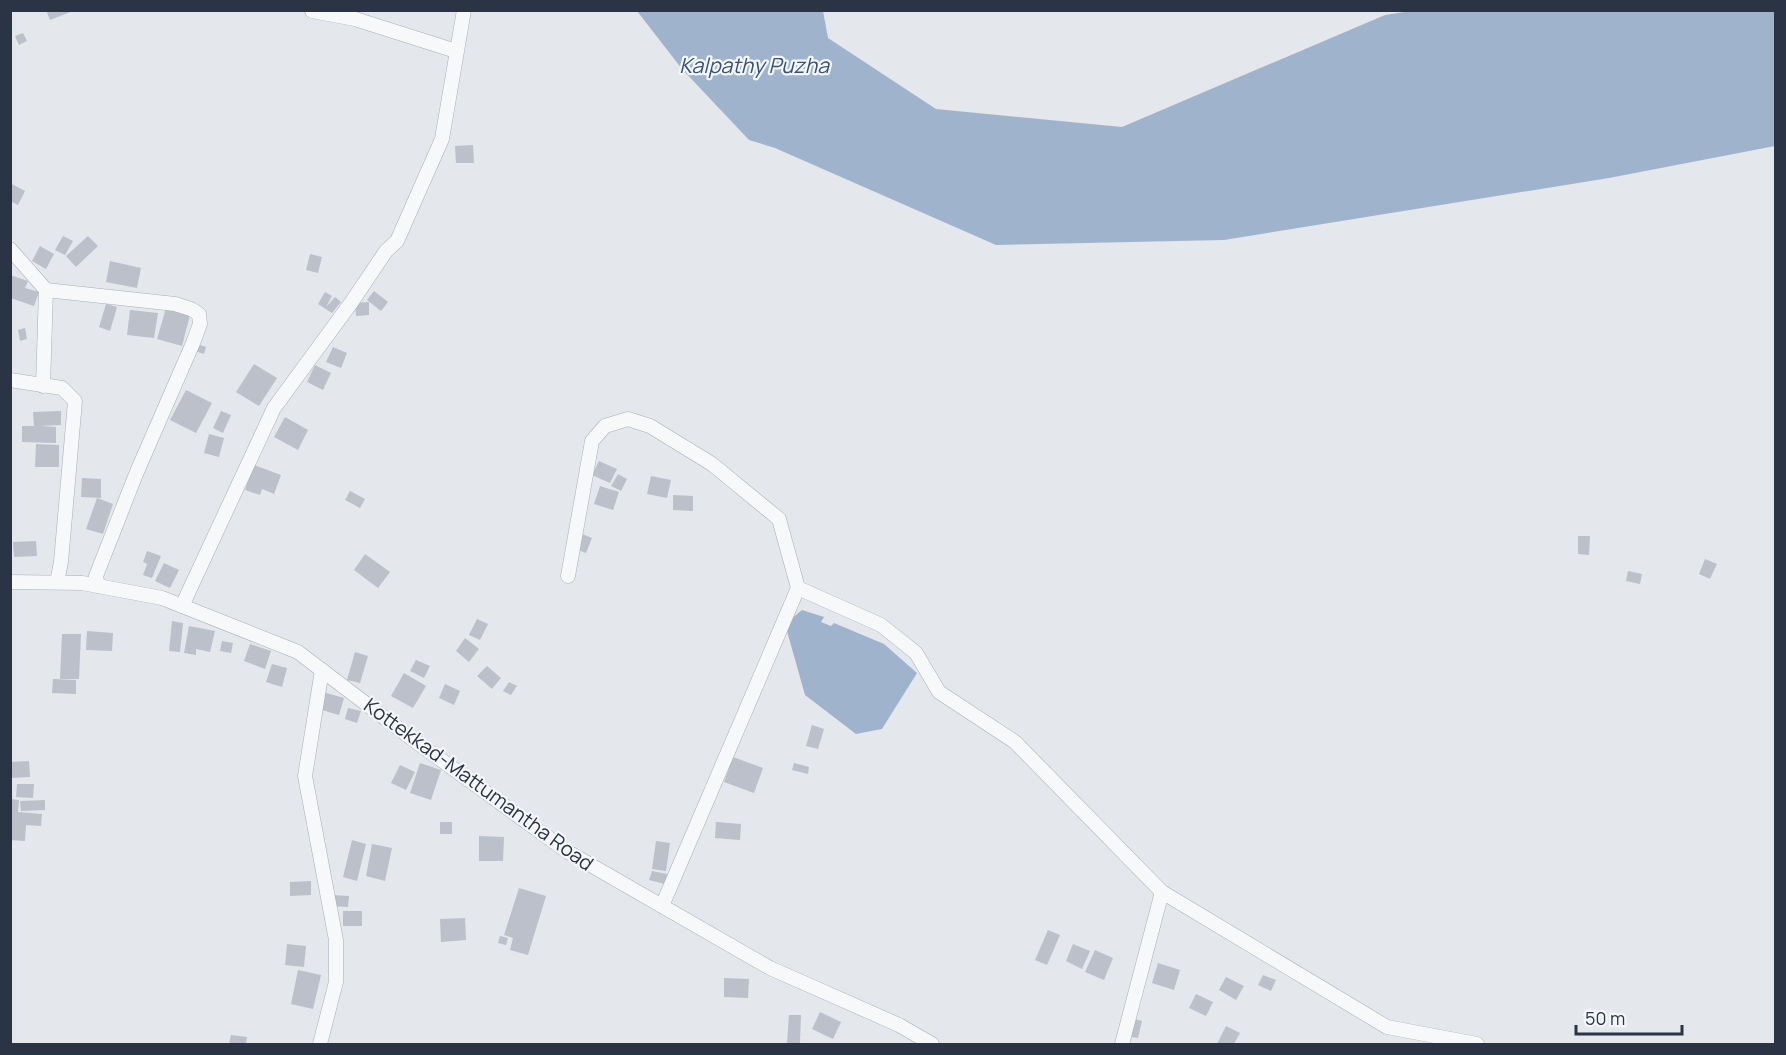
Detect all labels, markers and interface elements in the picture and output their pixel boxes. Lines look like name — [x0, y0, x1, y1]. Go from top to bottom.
water label: Kalpathy Puzha — [679, 51, 830, 79]
street label: Kottekkad-Mattumantha Road — [359, 691, 599, 877]
scale bar — [1576, 998, 1682, 1036]
text: 50 m — [1585, 1006, 1625, 1030]

